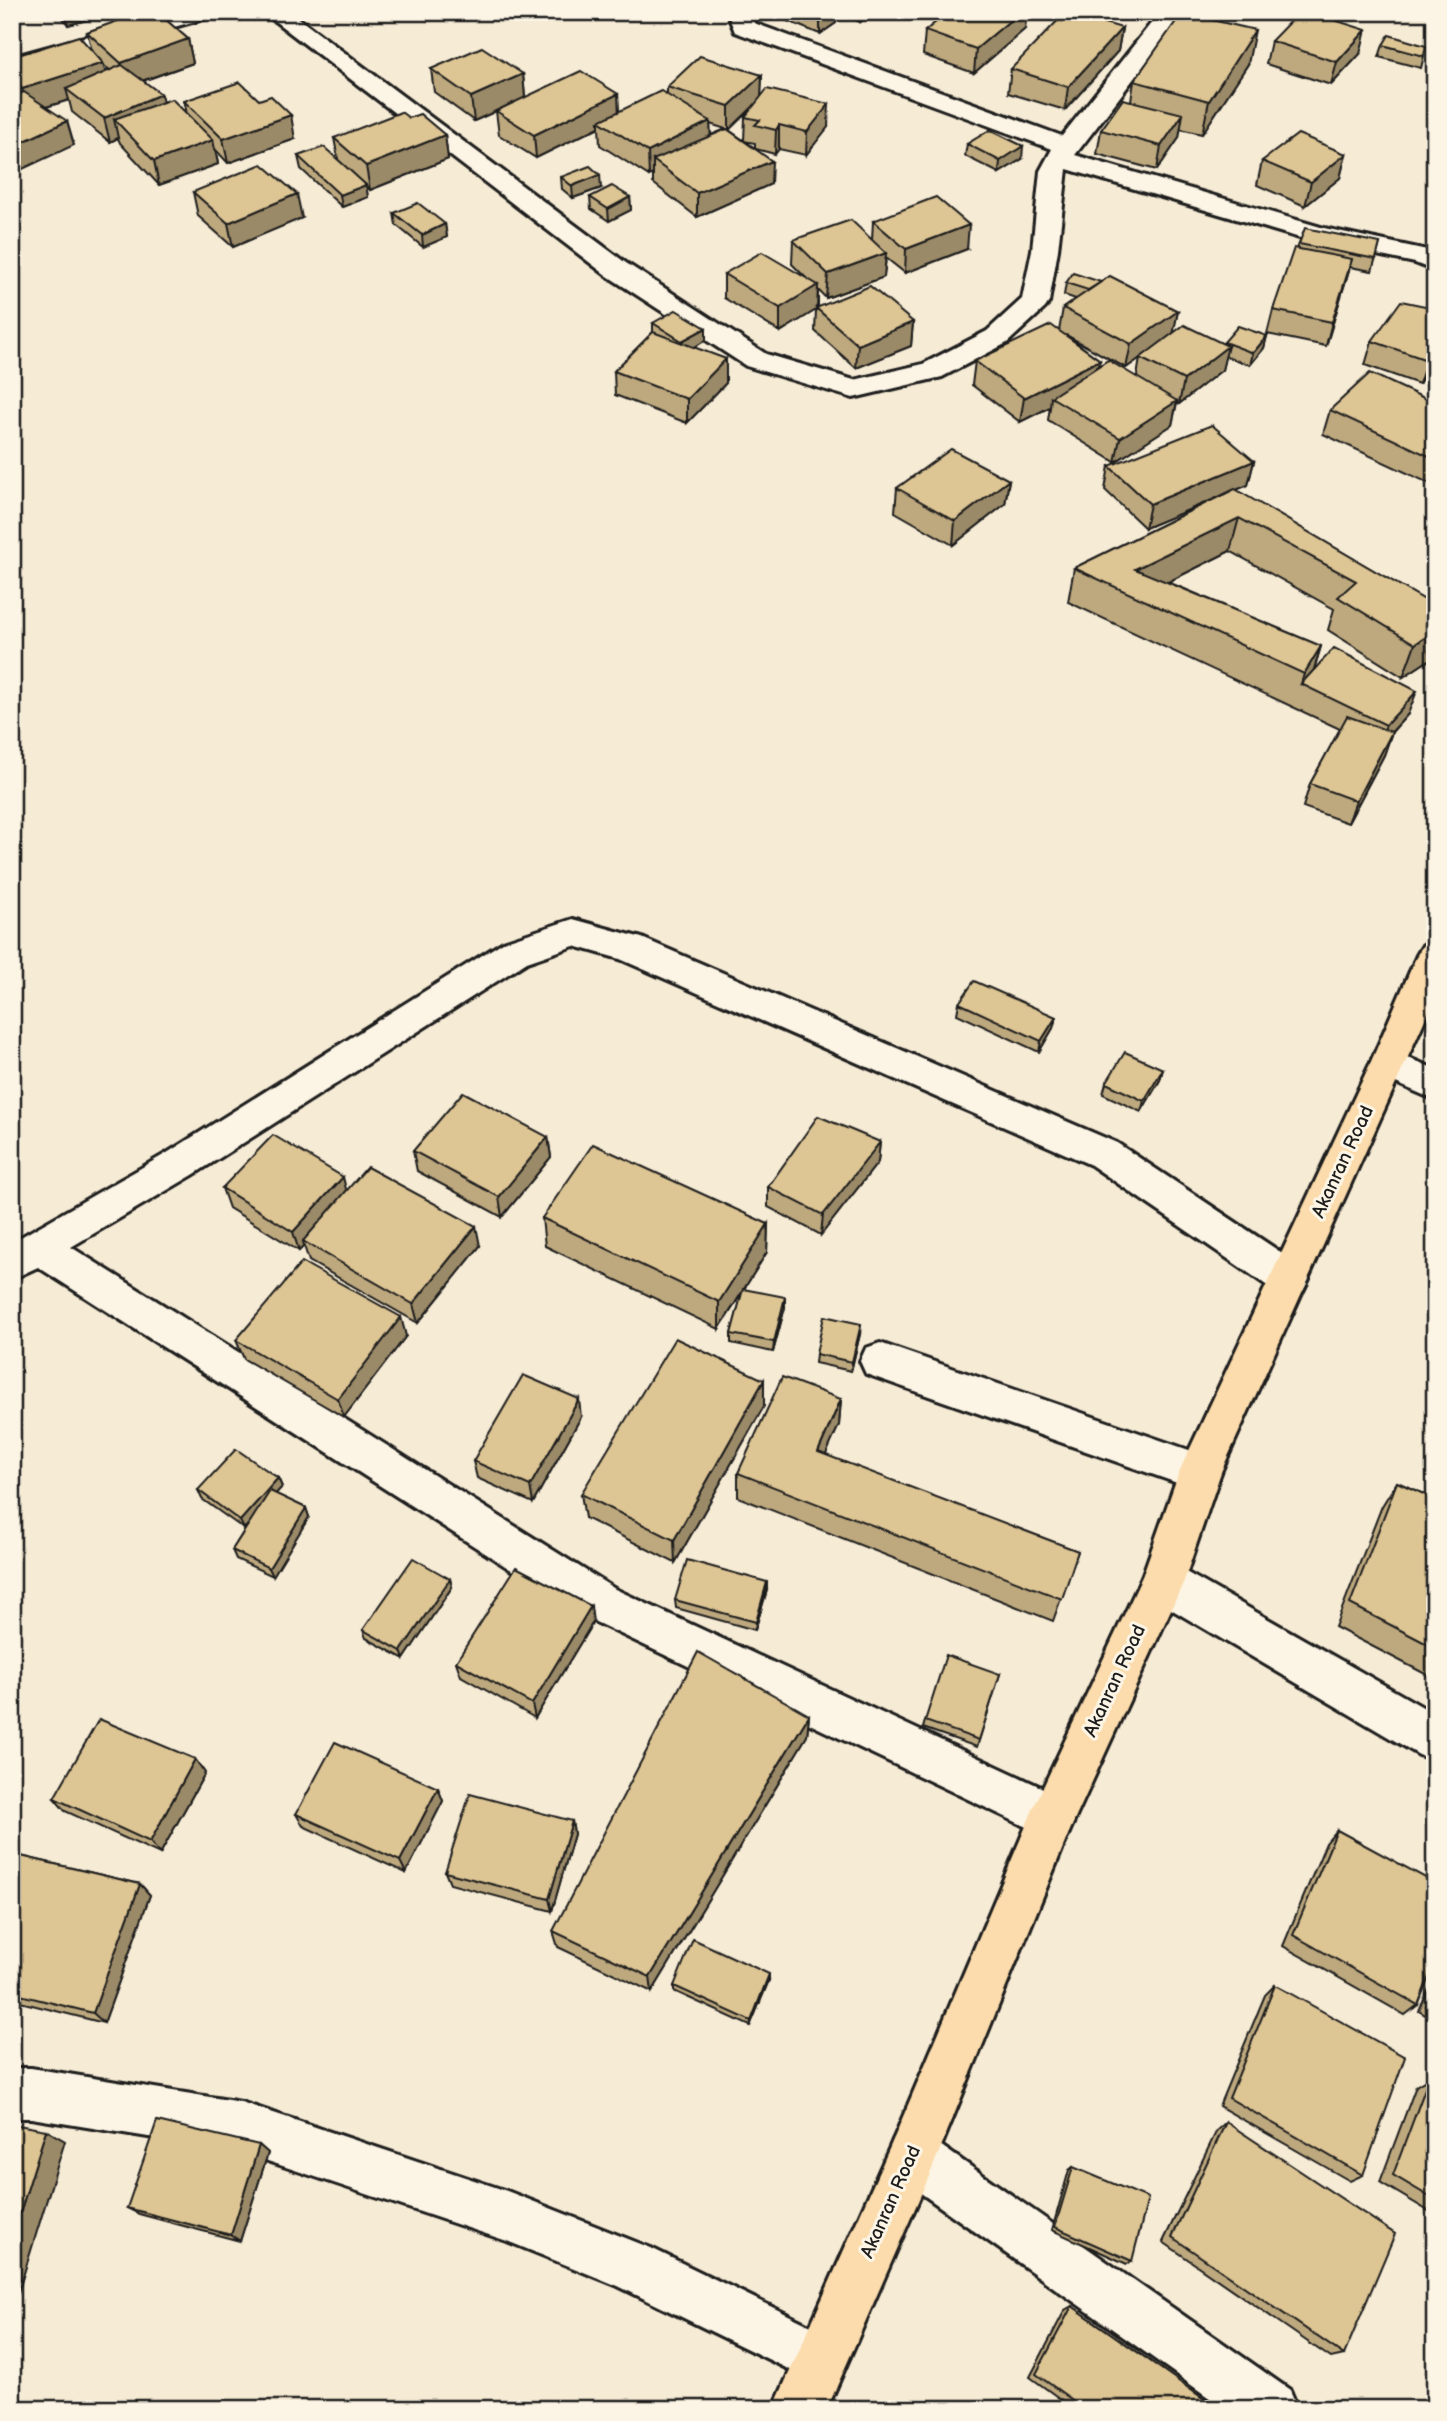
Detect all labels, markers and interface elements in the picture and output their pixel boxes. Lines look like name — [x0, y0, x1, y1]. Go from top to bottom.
street label: Akanran Road — [1307, 1102, 1379, 1222]
street label: Akanran Road — [1079, 1621, 1151, 1741]
street label: Akanran Road — [856, 2142, 926, 2262]

